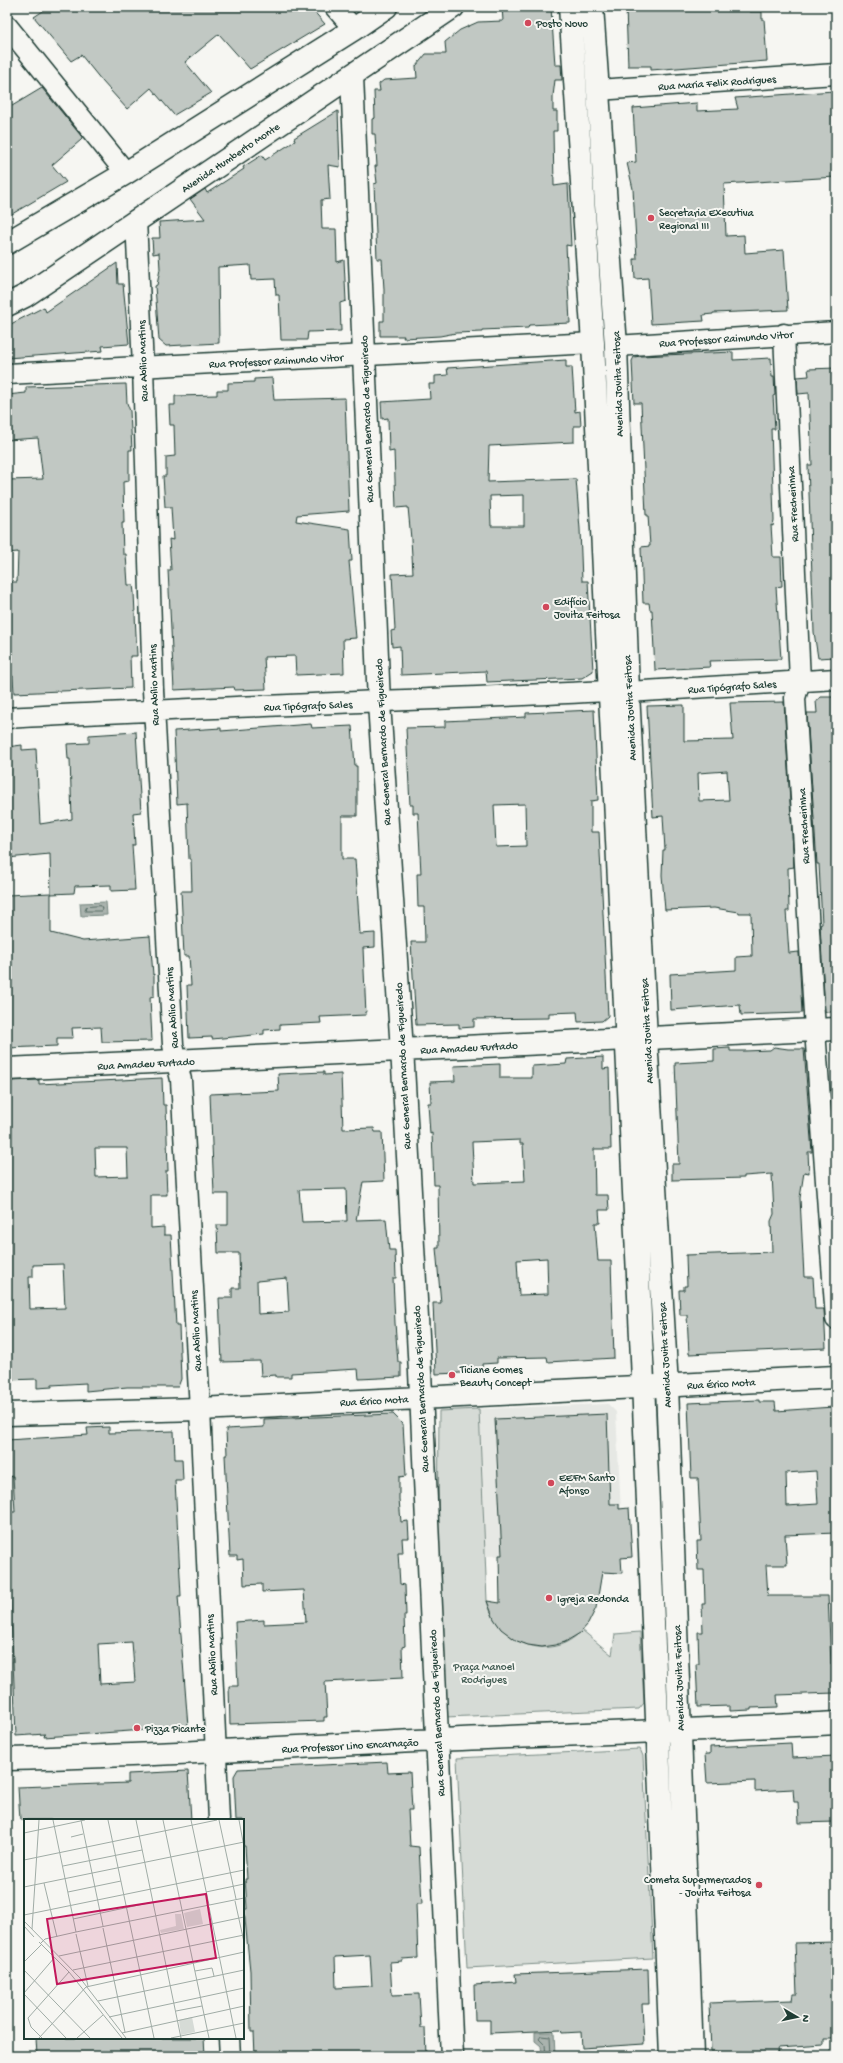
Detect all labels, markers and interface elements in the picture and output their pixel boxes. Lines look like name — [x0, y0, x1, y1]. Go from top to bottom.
marker: Posto Novo — [523, 18, 533, 28]
place label: Posto Novo — [535, 19, 588, 31]
street label: Rua Maria Felix Rodrigues — [658, 74, 777, 94]
street label: Avenida Humberto Monte — [180, 121, 283, 196]
place label: Secretaria Executiva Regional III — [659, 208, 755, 233]
marker: Secretaria Executiva Regional III — [646, 213, 656, 223]
street label: Rua Abílio Martins — [137, 319, 151, 402]
street label: Rua Professor Raimundo Vitor — [659, 328, 795, 351]
street label: Avenida Jovita Feitosa — [611, 330, 627, 437]
street label: Rua General Bernardo de Figueiredo — [359, 335, 377, 503]
street label: Rua Professor Raimundo Vitor — [209, 351, 345, 372]
street label: Rua Frecheirinha — [786, 465, 802, 542]
place label: Edifício Jovita Feitosa — [554, 596, 621, 622]
marker: Edifício Jovita Feitosa — [541, 602, 551, 612]
street label: Rua Abílio Martins — [148, 643, 162, 726]
street label: Avenida Jovita Feitosa — [622, 654, 640, 761]
street label: Rua General Bernardo de Figueiredo — [374, 658, 394, 826]
street label: Rua Tipógrafo Sales — [687, 678, 778, 697]
street label: Rua Tipógrafo Sales — [264, 698, 354, 715]
street label: Rua Frecheirinha — [797, 787, 813, 864]
street label: Rua Abílio Martins — [164, 966, 182, 1049]
street label: Avenida Jovita Feitosa — [639, 977, 657, 1084]
street label: Rua General Bernardo de Figueiredo — [394, 982, 414, 1150]
street label: Rua Amadeu Furtado — [420, 1040, 518, 1058]
street label: Rua Amadeu Furtado — [97, 1056, 195, 1074]
street label: Rua Abílio Martins — [189, 1289, 205, 1372]
street label: Avenida Jovita Feitosa — [657, 1301, 675, 1408]
street label: Rua General Bernardo de Figueiredo — [412, 1305, 432, 1473]
place label: Ticiane Gomes Beauty Concept — [459, 1365, 533, 1390]
marker: Ticiane Gomes Beauty Concept — [447, 1370, 457, 1380]
street label: Rua Érico Mota — [686, 1376, 757, 1393]
street label: Rua Érico Mota — [339, 1393, 410, 1410]
place label: EEFM Santo Afonso — [559, 1473, 616, 1498]
marker: EEFM Santo Afonso — [546, 1478, 556, 1488]
marker: Igreja Redonda — [544, 1593, 554, 1603]
place label: Igreja Redonda — [557, 1594, 630, 1606]
street label: Rua Abílio Martins — [205, 1613, 221, 1696]
street label: Avenida Jovita Feitosa — [672, 1624, 688, 1731]
street label: Rua General Bernardo de Figueiredo — [428, 1629, 448, 1797]
park label: Praça Manoel Rodrigues — [452, 1662, 515, 1687]
marker: Pizza Picante — [132, 1723, 142, 1733]
place label: Pizza Picante — [144, 1724, 206, 1736]
street label: Rua Professor Lino Encarnação — [281, 1736, 419, 1757]
inset map — [24, 1819, 244, 2039]
place label: Cometa Supermercados - Jovita Feitosa — [644, 1875, 752, 1900]
marker: Cometa Supermercados - Jovita Feitosa — [754, 1880, 764, 1890]
north arrow — [777, 1997, 817, 2037]
text: N — [798, 2014, 811, 2023]

